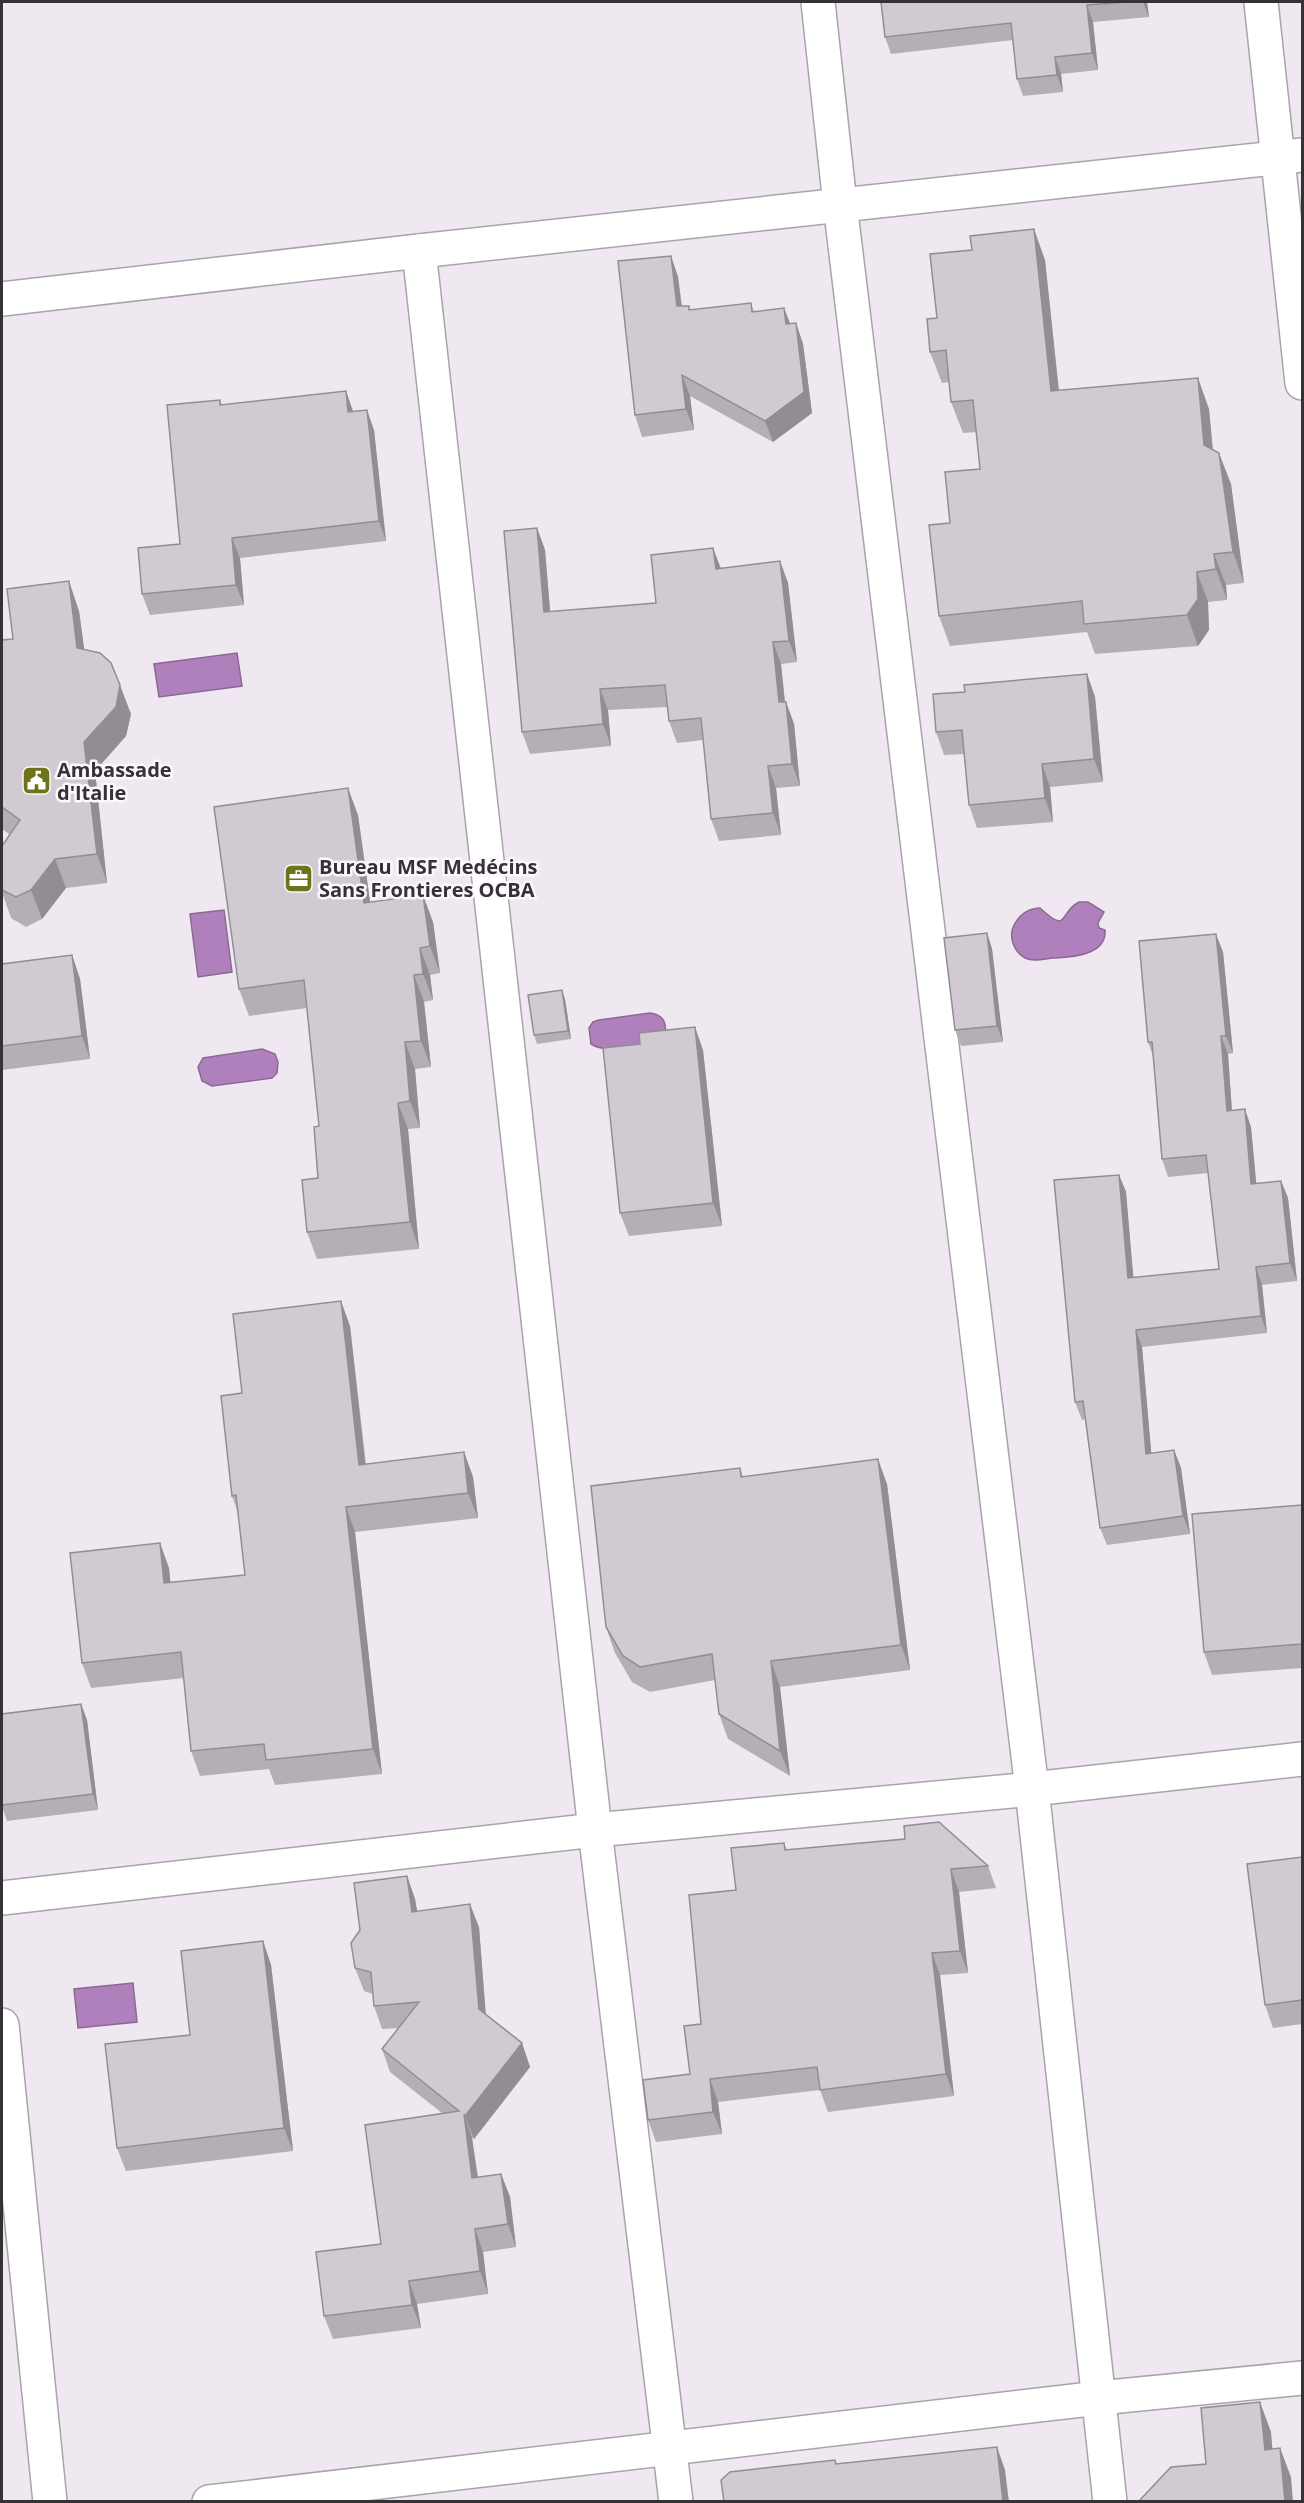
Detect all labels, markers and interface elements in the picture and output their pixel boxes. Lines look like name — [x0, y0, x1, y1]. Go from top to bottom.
place label: Ambassade d'Italie — [57, 756, 172, 806]
public building icon: Ambassade d'Italie — [20, 765, 52, 797]
place label: Bureau MSF Medécins Sans Frontieres OCBA — [319, 853, 538, 903]
office icon: Bureau MSF Medécins Sans Frontieres OCBA — [282, 862, 314, 894]

